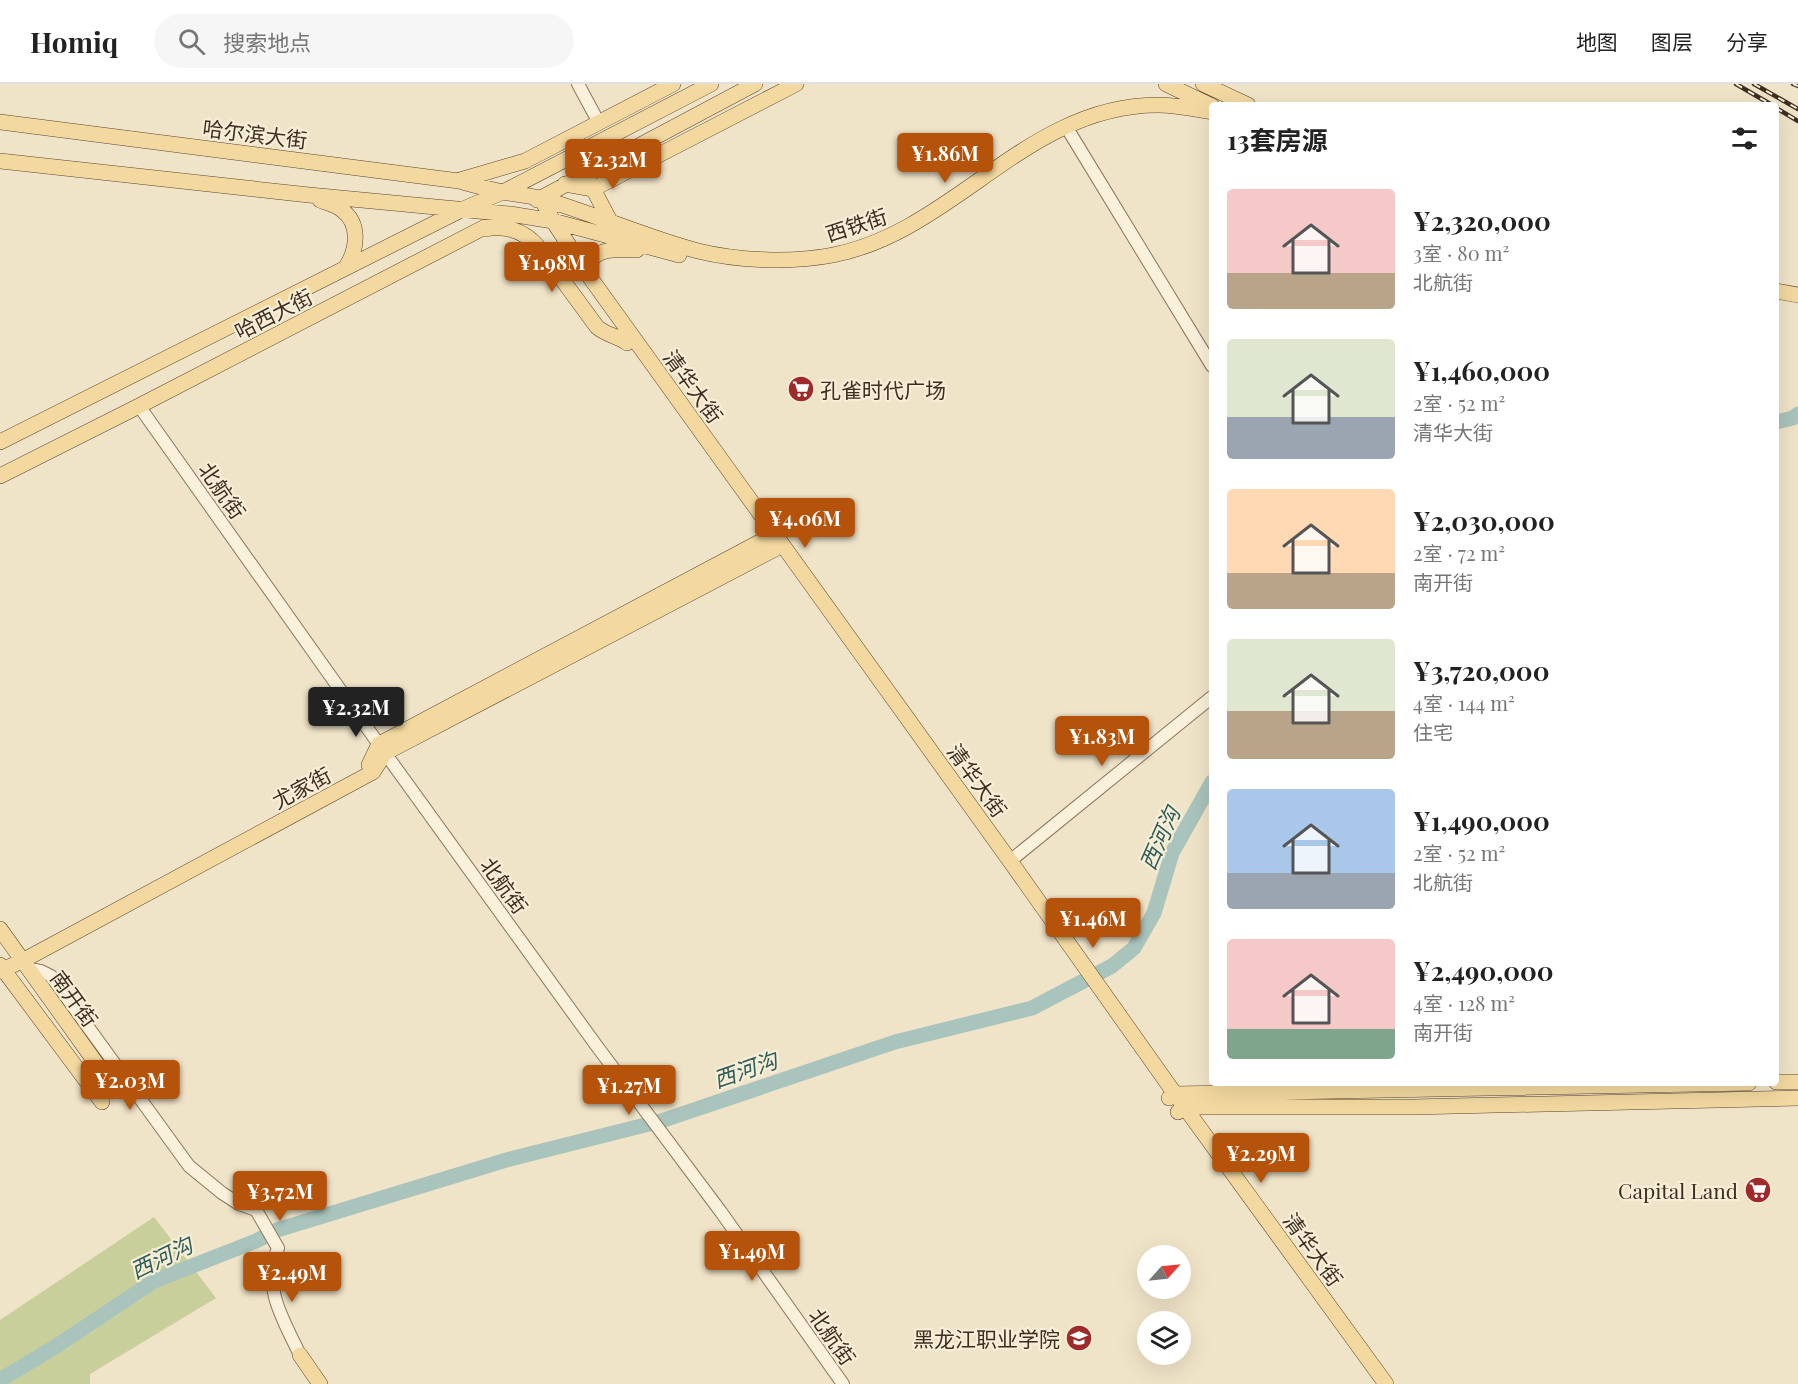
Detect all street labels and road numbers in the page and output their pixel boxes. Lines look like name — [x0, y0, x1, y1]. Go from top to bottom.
street label: 哈尔滨大街 — [201, 113, 309, 153]
street label: 西铁街 — [822, 201, 890, 247]
street label: 哈西大街 — [229, 281, 317, 345]
street label: 清华大街 — [658, 344, 730, 428]
street label: 北航街 — [193, 456, 253, 524]
street label: 清华大街 — [942, 738, 1014, 822]
street label: 尤家街 — [267, 760, 335, 814]
street label: 北航街 — [475, 851, 535, 919]
street label: 南开街 — [45, 964, 105, 1032]
street label: 清华大街 — [1278, 1207, 1350, 1291]
street label: 北航街 — [803, 1302, 863, 1370]

